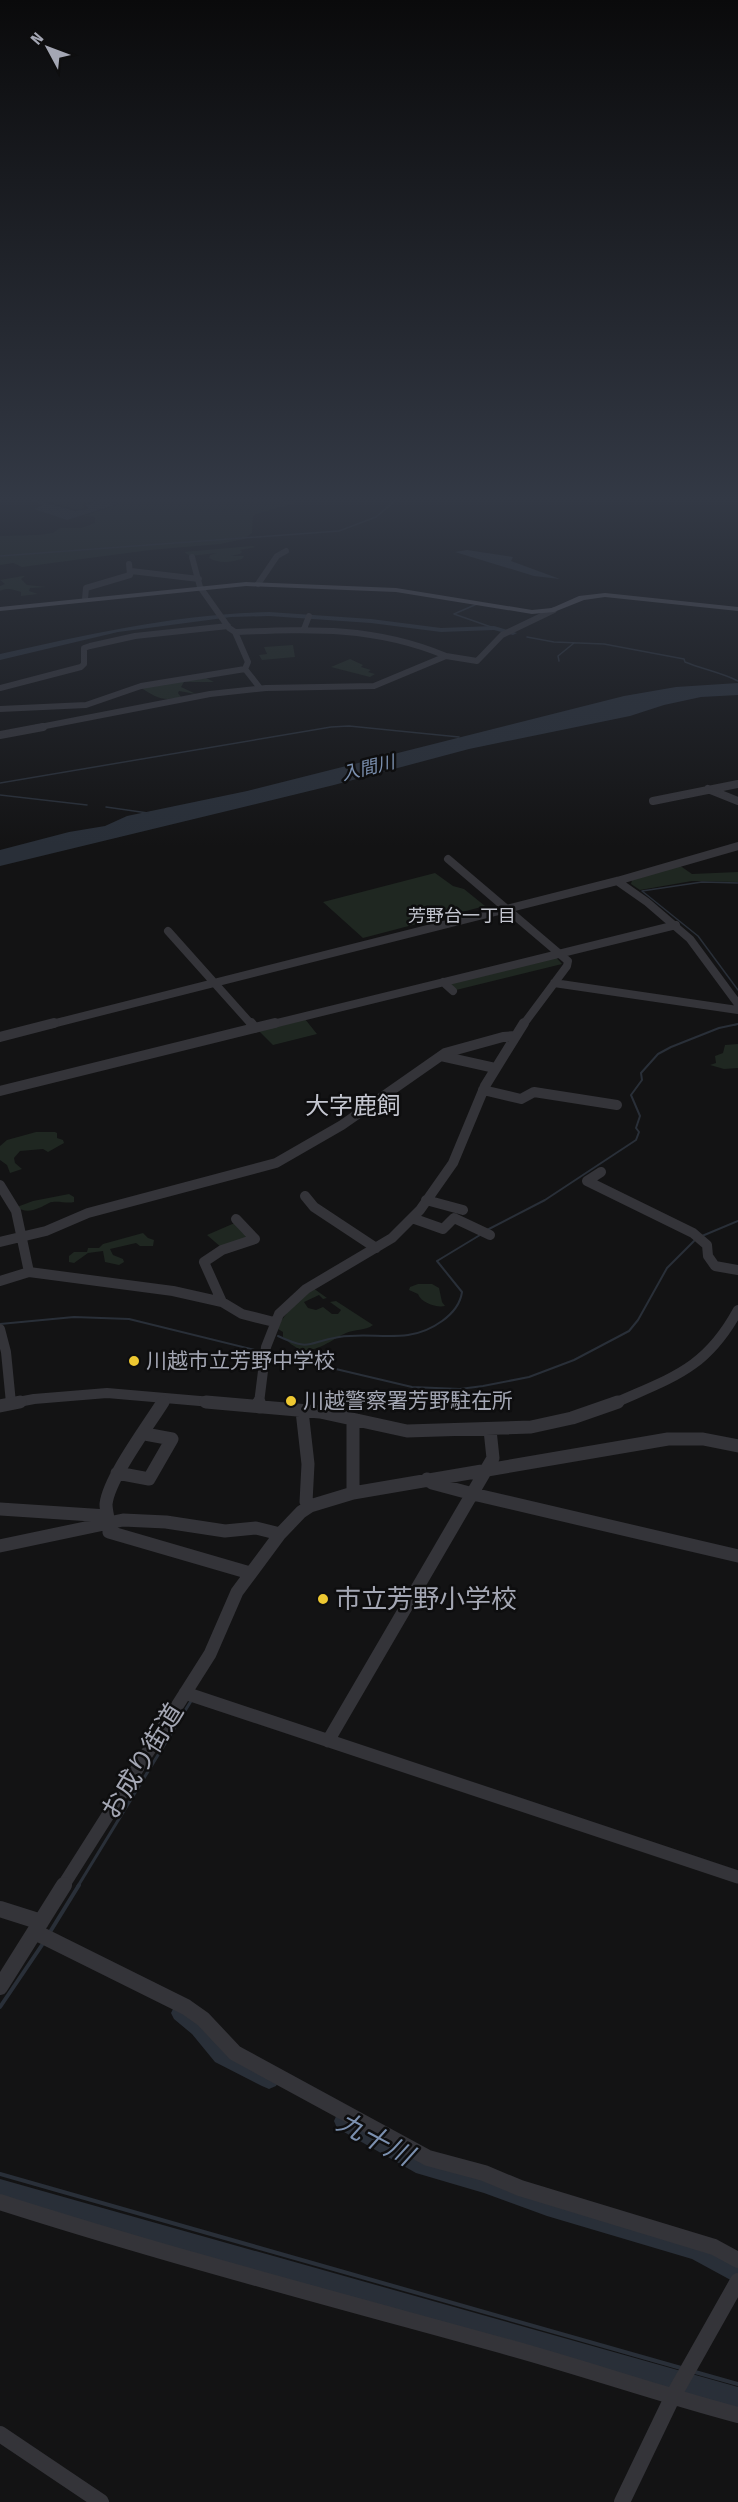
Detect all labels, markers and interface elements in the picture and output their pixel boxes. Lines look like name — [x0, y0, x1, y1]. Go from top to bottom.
north arrow — [18, 18, 78, 78]
text: N — [27, 29, 47, 48]
water label: 入間川 — [339, 750, 399, 785]
district label: 芳野台一丁目 — [408, 905, 516, 927]
district label: 大字鹿飼 — [305, 1092, 401, 1120]
place label: 川越市立芳野中学校 — [146, 1348, 335, 1374]
marker: 川越市立芳野中学校 — [127, 1354, 141, 1368]
place label: 川越警察署芳野駐在所 — [303, 1388, 513, 1414]
marker: 川越警察署芳野駐在所 — [284, 1394, 298, 1408]
place label: 市立芳野小学校 — [335, 1584, 517, 1615]
marker: 市立芳野小学校 — [316, 1592, 330, 1606]
street label: お成り街道 — [95, 1698, 190, 1825]
water label: 九十川 — [332, 2106, 421, 2174]

